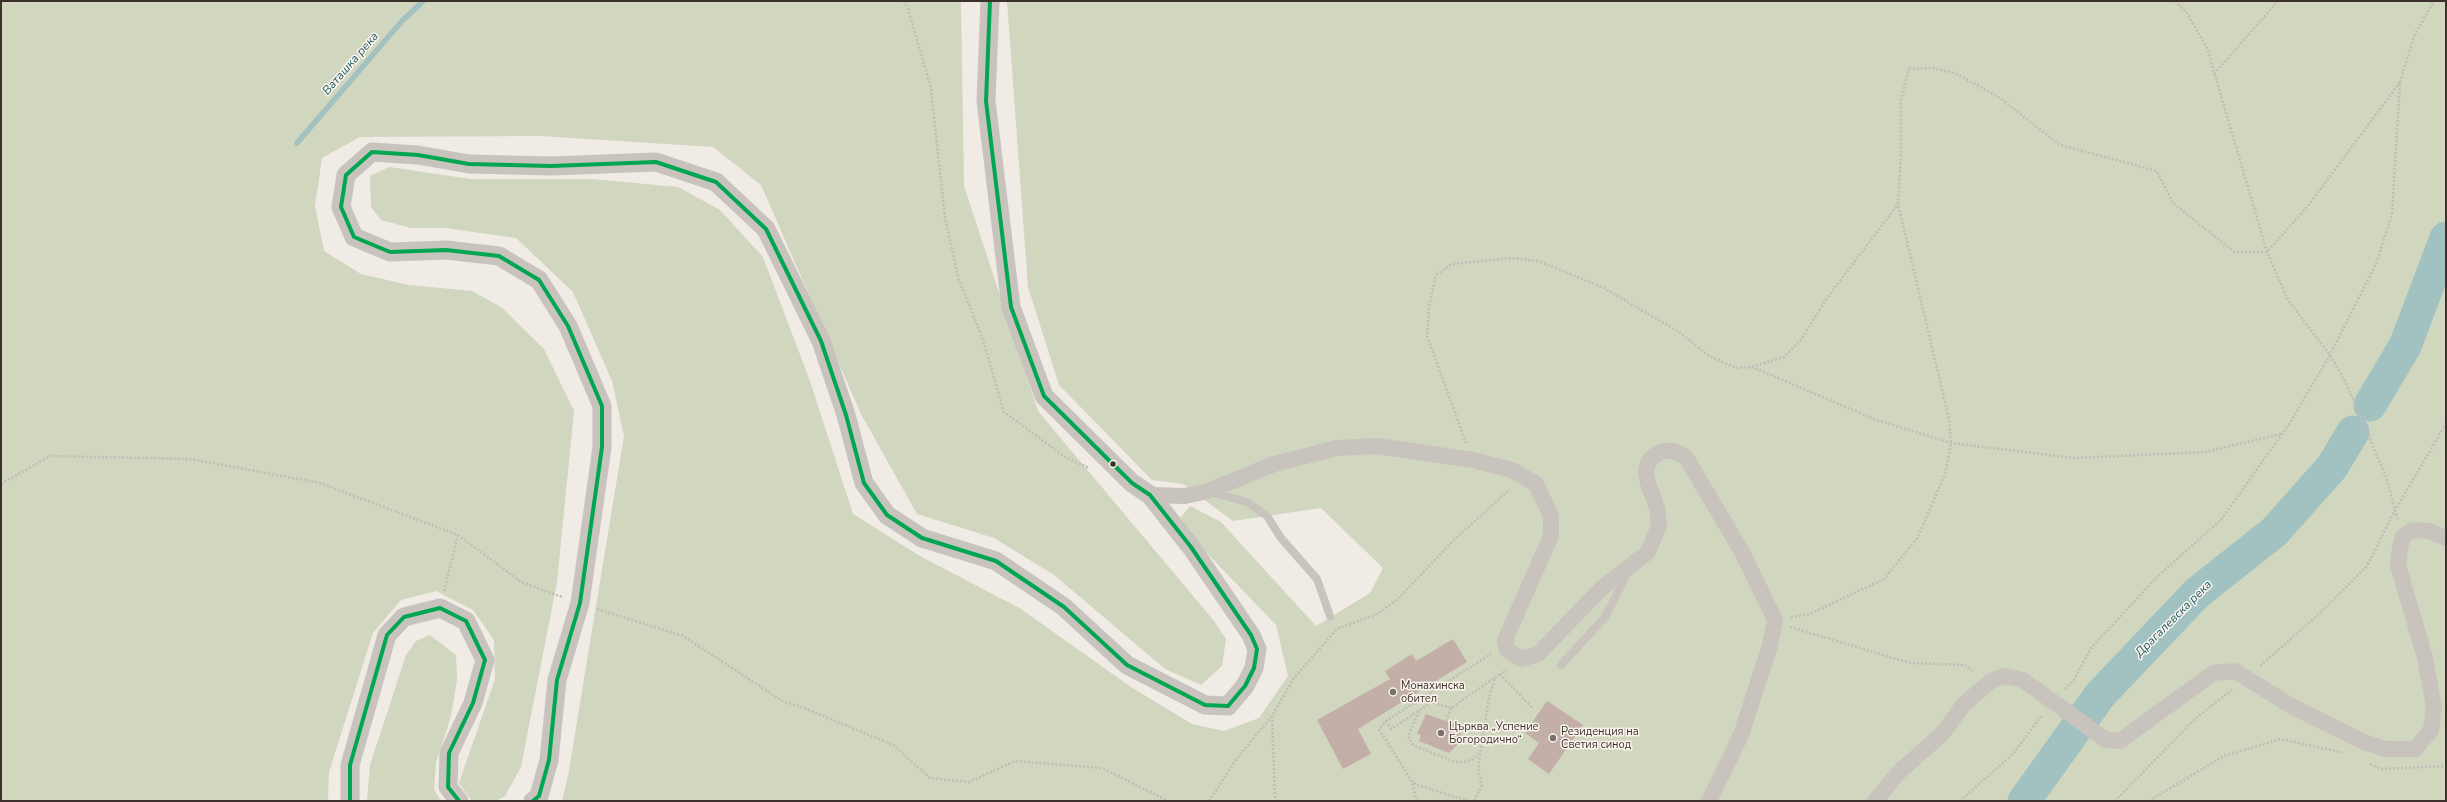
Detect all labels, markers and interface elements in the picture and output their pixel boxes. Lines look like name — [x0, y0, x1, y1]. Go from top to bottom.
water label: Ваташка река — [320, 30, 382, 98]
unlabelled marker — [1108, 459, 1118, 469]
water label: Драгалевска река — [2133, 578, 2215, 660]
place label: Монахинска обител — [1401, 679, 1465, 705]
marker: Монахинска обител — [1388, 687, 1398, 697]
place label: Църква „Успение Богородично“ — [1449, 720, 1539, 746]
place label: Резиденция на Светия синод — [1561, 725, 1639, 751]
marker: Църква „Успение Богородично“ — [1436, 728, 1446, 738]
marker: Резиденция на Светия синод — [1548, 733, 1558, 743]

